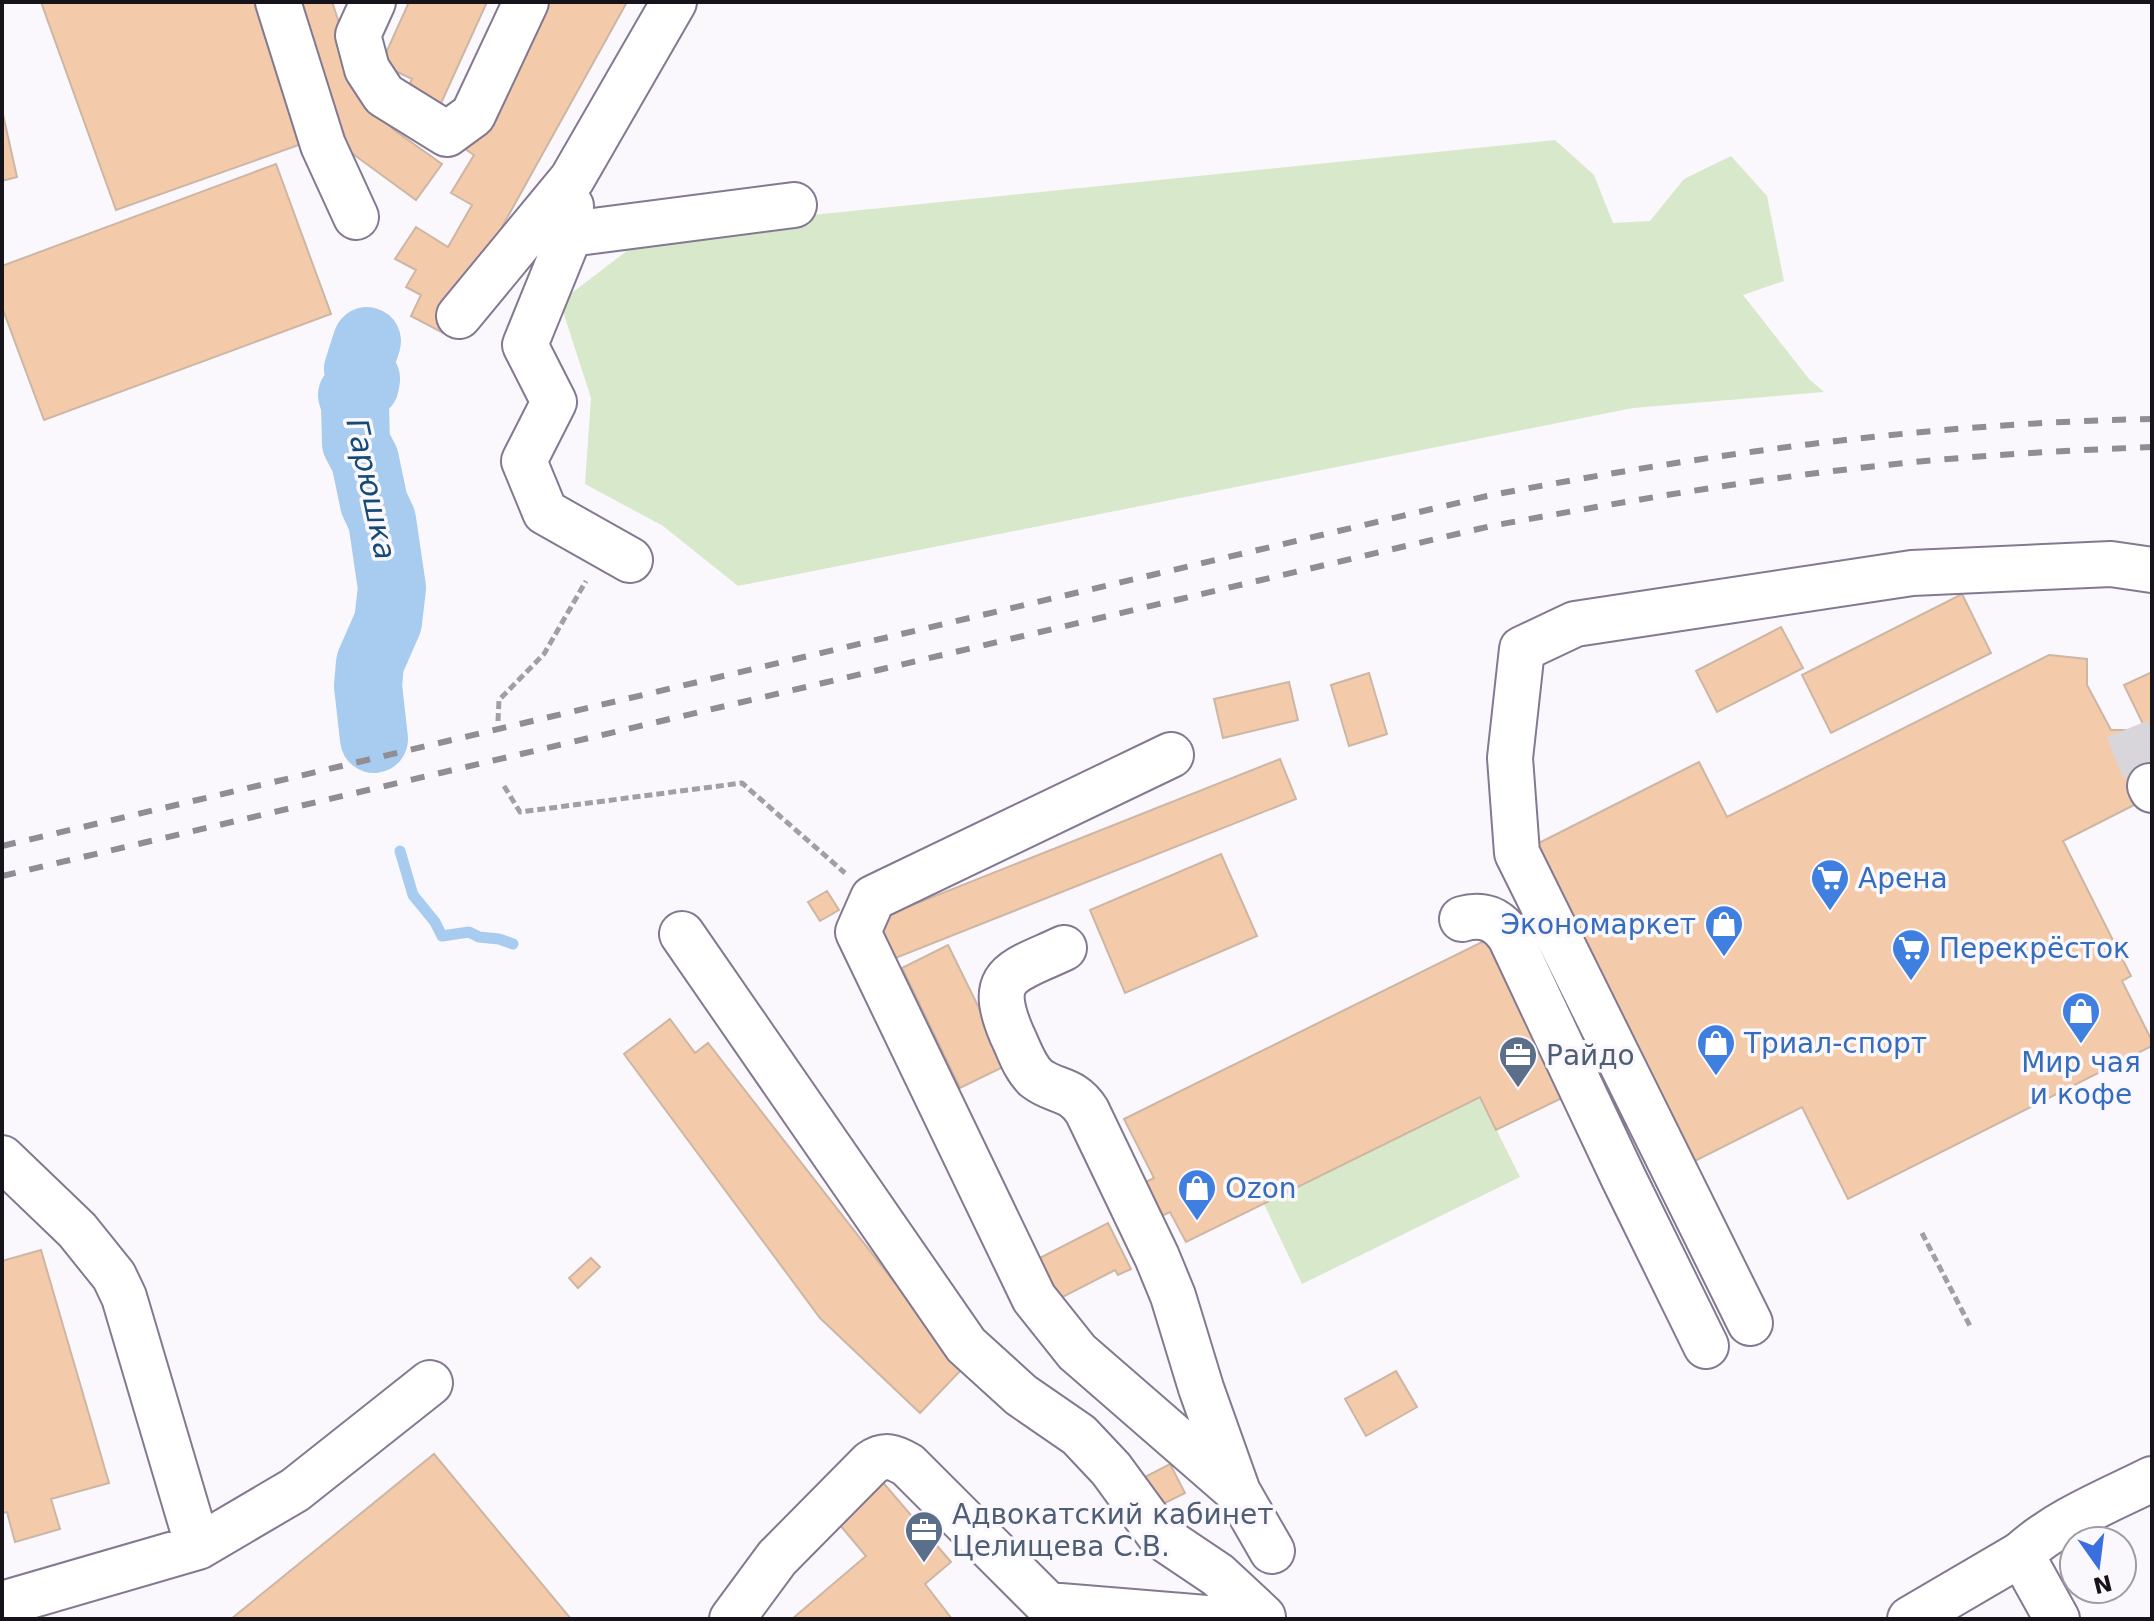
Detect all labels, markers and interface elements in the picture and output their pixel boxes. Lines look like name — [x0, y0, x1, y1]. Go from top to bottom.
water label: Гарюшка — [339, 415, 404, 563]
supermarket icon: Арена — [1809, 857, 1851, 912]
place label: Арена — [1858, 862, 1948, 895]
shop icon: Экономаркет — [1703, 903, 1745, 958]
place label: Экономаркет — [1500, 908, 1696, 941]
supermarket icon: Перекрёсток — [1890, 927, 1932, 982]
place label: Перекрёсток — [1939, 932, 2130, 965]
shop icon: Мир чая и кофе — [2060, 990, 2102, 1045]
shop icon: Триал-спорт — [1695, 1022, 1737, 1077]
place label: Триал-спорт — [1743, 1027, 1927, 1060]
office icon: Райдо — [1497, 1034, 1539, 1089]
place label: Райдо — [1546, 1039, 1635, 1072]
place label: Мир чая и кофе — [2021, 1046, 2141, 1111]
shop icon: Ozon — [1176, 1167, 1218, 1222]
place label: Ozon — [1225, 1172, 1297, 1205]
place label: Адвокатский кабинет Целищева С.В. — [952, 1498, 1274, 1563]
office icon: Адвокатский кабинет Целищева С.В. — [903, 1509, 945, 1564]
north arrow — [2058, 1525, 2138, 1605]
text: N — [2091, 1570, 2115, 1598]

